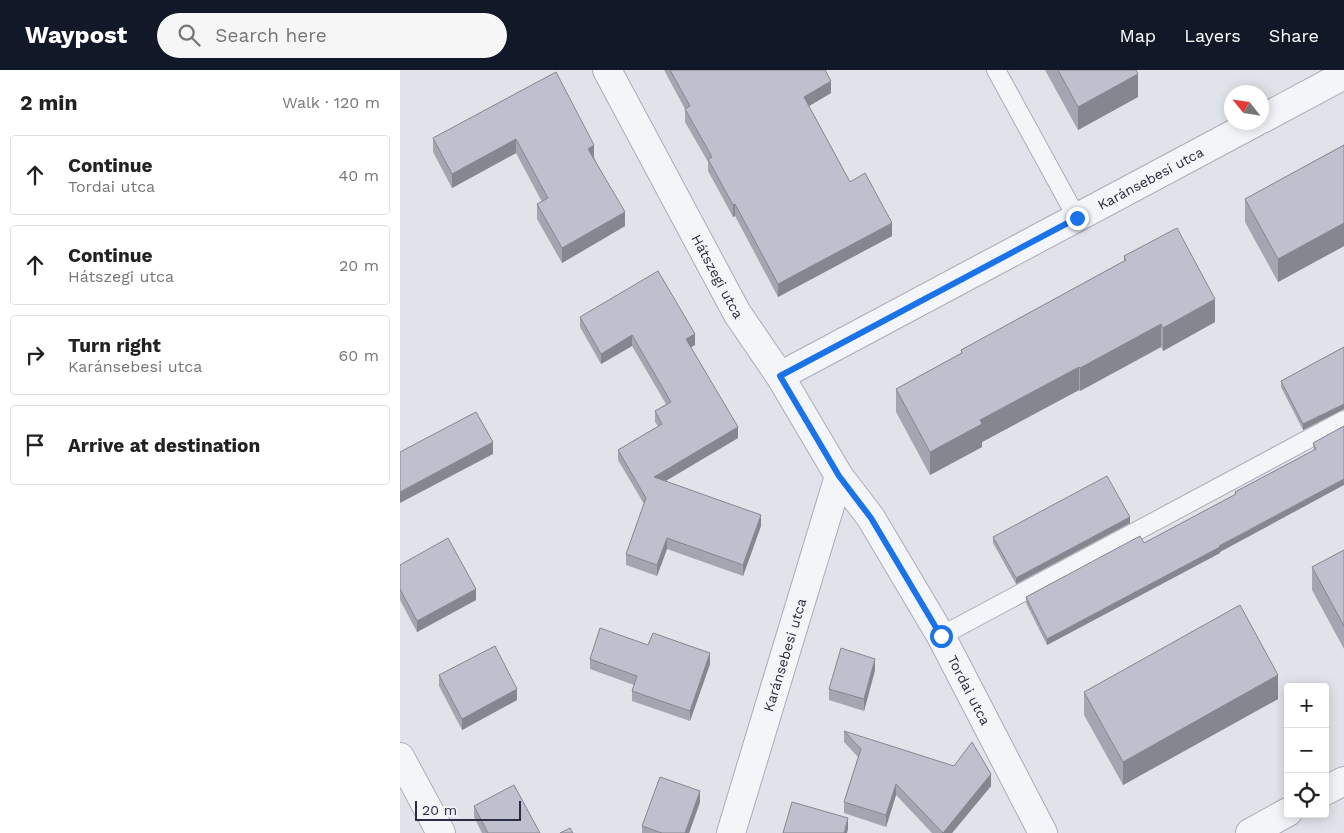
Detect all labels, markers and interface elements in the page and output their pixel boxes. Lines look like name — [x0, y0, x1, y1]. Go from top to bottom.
search box — [157, 13, 507, 58]
text: Waypost — [25, 21, 127, 49]
icon: search — [175, 21, 203, 49]
text: Search here — [215, 24, 327, 47]
text: Map — [1119, 25, 1156, 46]
text: Layers — [1184, 25, 1241, 46]
text: Share — [1269, 25, 1319, 46]
north arrow — [1224, 85, 1269, 130]
text: 2 min — [20, 90, 77, 115]
text: Walk · 120 m — [282, 93, 380, 112]
street label: Karánsebesi utca — [1095, 144, 1206, 213]
text: Continue — [68, 154, 152, 177]
icon: ahead — [21, 161, 49, 189]
text: 40 m — [339, 166, 379, 185]
text: Tordai utca — [68, 177, 155, 196]
route end — [1066, 207, 1089, 230]
street label: Hátszegi utca — [688, 232, 746, 322]
text: Continue — [68, 244, 152, 267]
icon: ahead — [21, 251, 49, 279]
text: 20 m — [339, 256, 379, 275]
text: Hátszegi utca — [68, 267, 174, 286]
text: Turn right — [68, 334, 161, 357]
icon: right — [21, 341, 49, 369]
text: 60 m — [339, 346, 379, 365]
text: Karánsebesi utca — [68, 357, 202, 376]
icon: arrive — [21, 431, 49, 459]
text: Arrive at destination — [68, 434, 260, 457]
street label: Karánsebesi utca — [760, 596, 810, 714]
route start — [930, 625, 953, 648]
street label: Tordai utca — [944, 653, 994, 728]
map controls — [1284, 683, 1329, 818]
button: + — [1284, 683, 1329, 728]
button: − — [1284, 728, 1329, 773]
button: locate — [1284, 773, 1329, 818]
scale bar — [415, 798, 521, 821]
text: 20 m — [422, 802, 457, 818]

